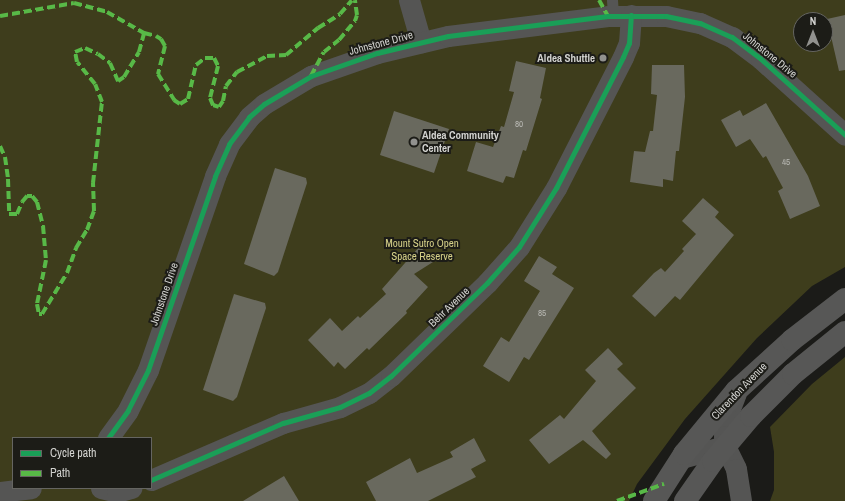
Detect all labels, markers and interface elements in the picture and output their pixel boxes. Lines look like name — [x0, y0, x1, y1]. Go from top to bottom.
north arrow — [793, 12, 833, 52]
text: N — [810, 14, 816, 28]
street label: Johnstone Drive — [348, 28, 414, 58]
street label: Johnstone Drive — [740, 29, 800, 81]
place label: Aldea Shuttle — [537, 51, 595, 65]
marker: Aldea Shuttle — [598, 53, 608, 63]
house number: 80 — [515, 119, 523, 129]
place label: Aldea Community Center — [422, 129, 499, 155]
marker: Aldea Community Center — [409, 137, 419, 147]
house number: 45 — [782, 157, 790, 167]
park label: Mount Sutro Open Space Reserve — [385, 237, 459, 263]
street label: Johnstone Drive — [147, 261, 181, 327]
street label: Behr Avenue — [426, 284, 472, 330]
house number: 85 — [538, 308, 546, 318]
street label: Clarendon Avenue — [708, 360, 770, 422]
legend — [12, 437, 152, 489]
text: Cycle path — [50, 445, 97, 461]
text: Path — [50, 465, 70, 481]

